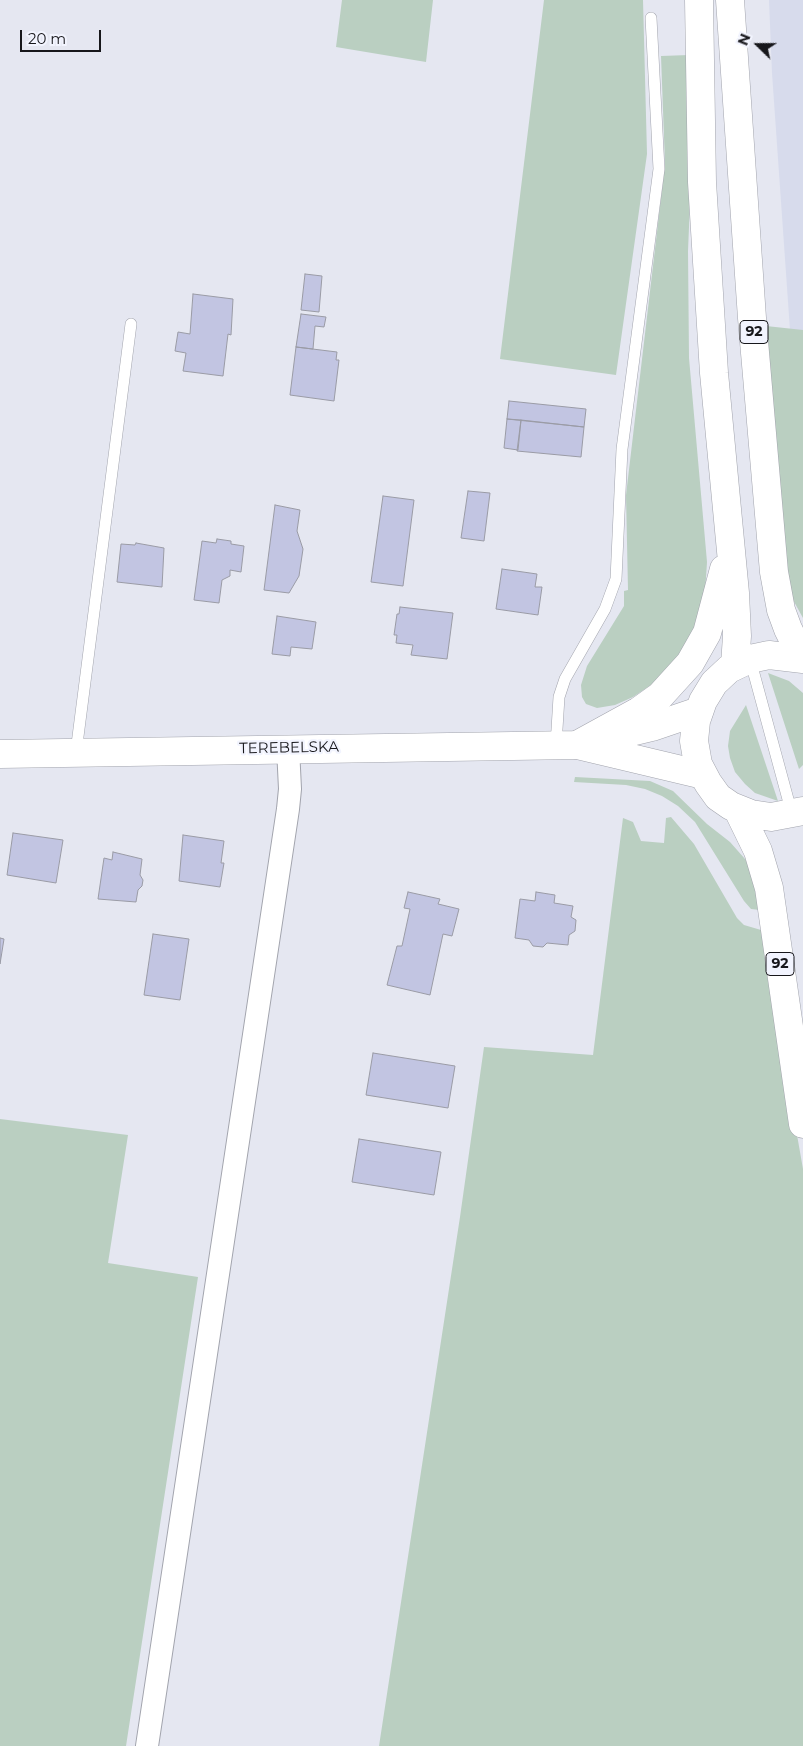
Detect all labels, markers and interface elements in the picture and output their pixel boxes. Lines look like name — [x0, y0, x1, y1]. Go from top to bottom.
scale bar — [22, 20, 104, 52]
north arrow — [733, 20, 783, 70]
text: 20 m — [28, 29, 66, 48]
text: N — [734, 31, 755, 48]
road number: 92 — [740, 321, 768, 344]
street label: TEREBELSKA — [239, 738, 339, 758]
road number: 92 — [766, 952, 794, 976]

